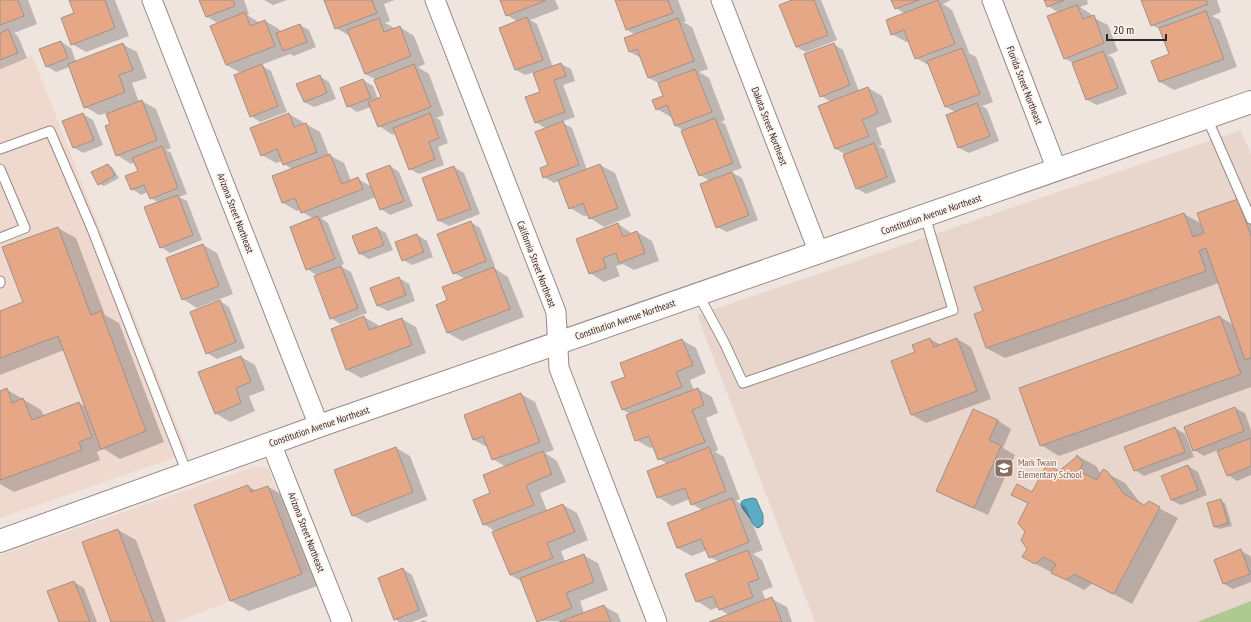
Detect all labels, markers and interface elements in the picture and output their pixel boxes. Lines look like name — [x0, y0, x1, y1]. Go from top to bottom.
scale bar — [1107, 16, 1166, 42]
text: 20 m — [1113, 22, 1134, 37]
street label: Florida Street Northeast — [1004, 44, 1046, 127]
street label: Dakota Street Northeast — [749, 85, 791, 168]
street label: Arizona Street Northeast — [214, 171, 257, 255]
street label: Constitution Avenue Northeast — [879, 191, 983, 238]
street label: California Street Northeast — [514, 219, 559, 310]
street label: Constitution Avenue Northeast — [573, 296, 677, 343]
street label: Constitution Avenue Northeast — [267, 403, 371, 450]
place label: Mark Twain Elementary School — [1018, 456, 1083, 481]
school or university icon: Mark Twain Elementary School — [993, 457, 1015, 479]
street label: Arizona Street Northeast — [285, 490, 328, 574]

